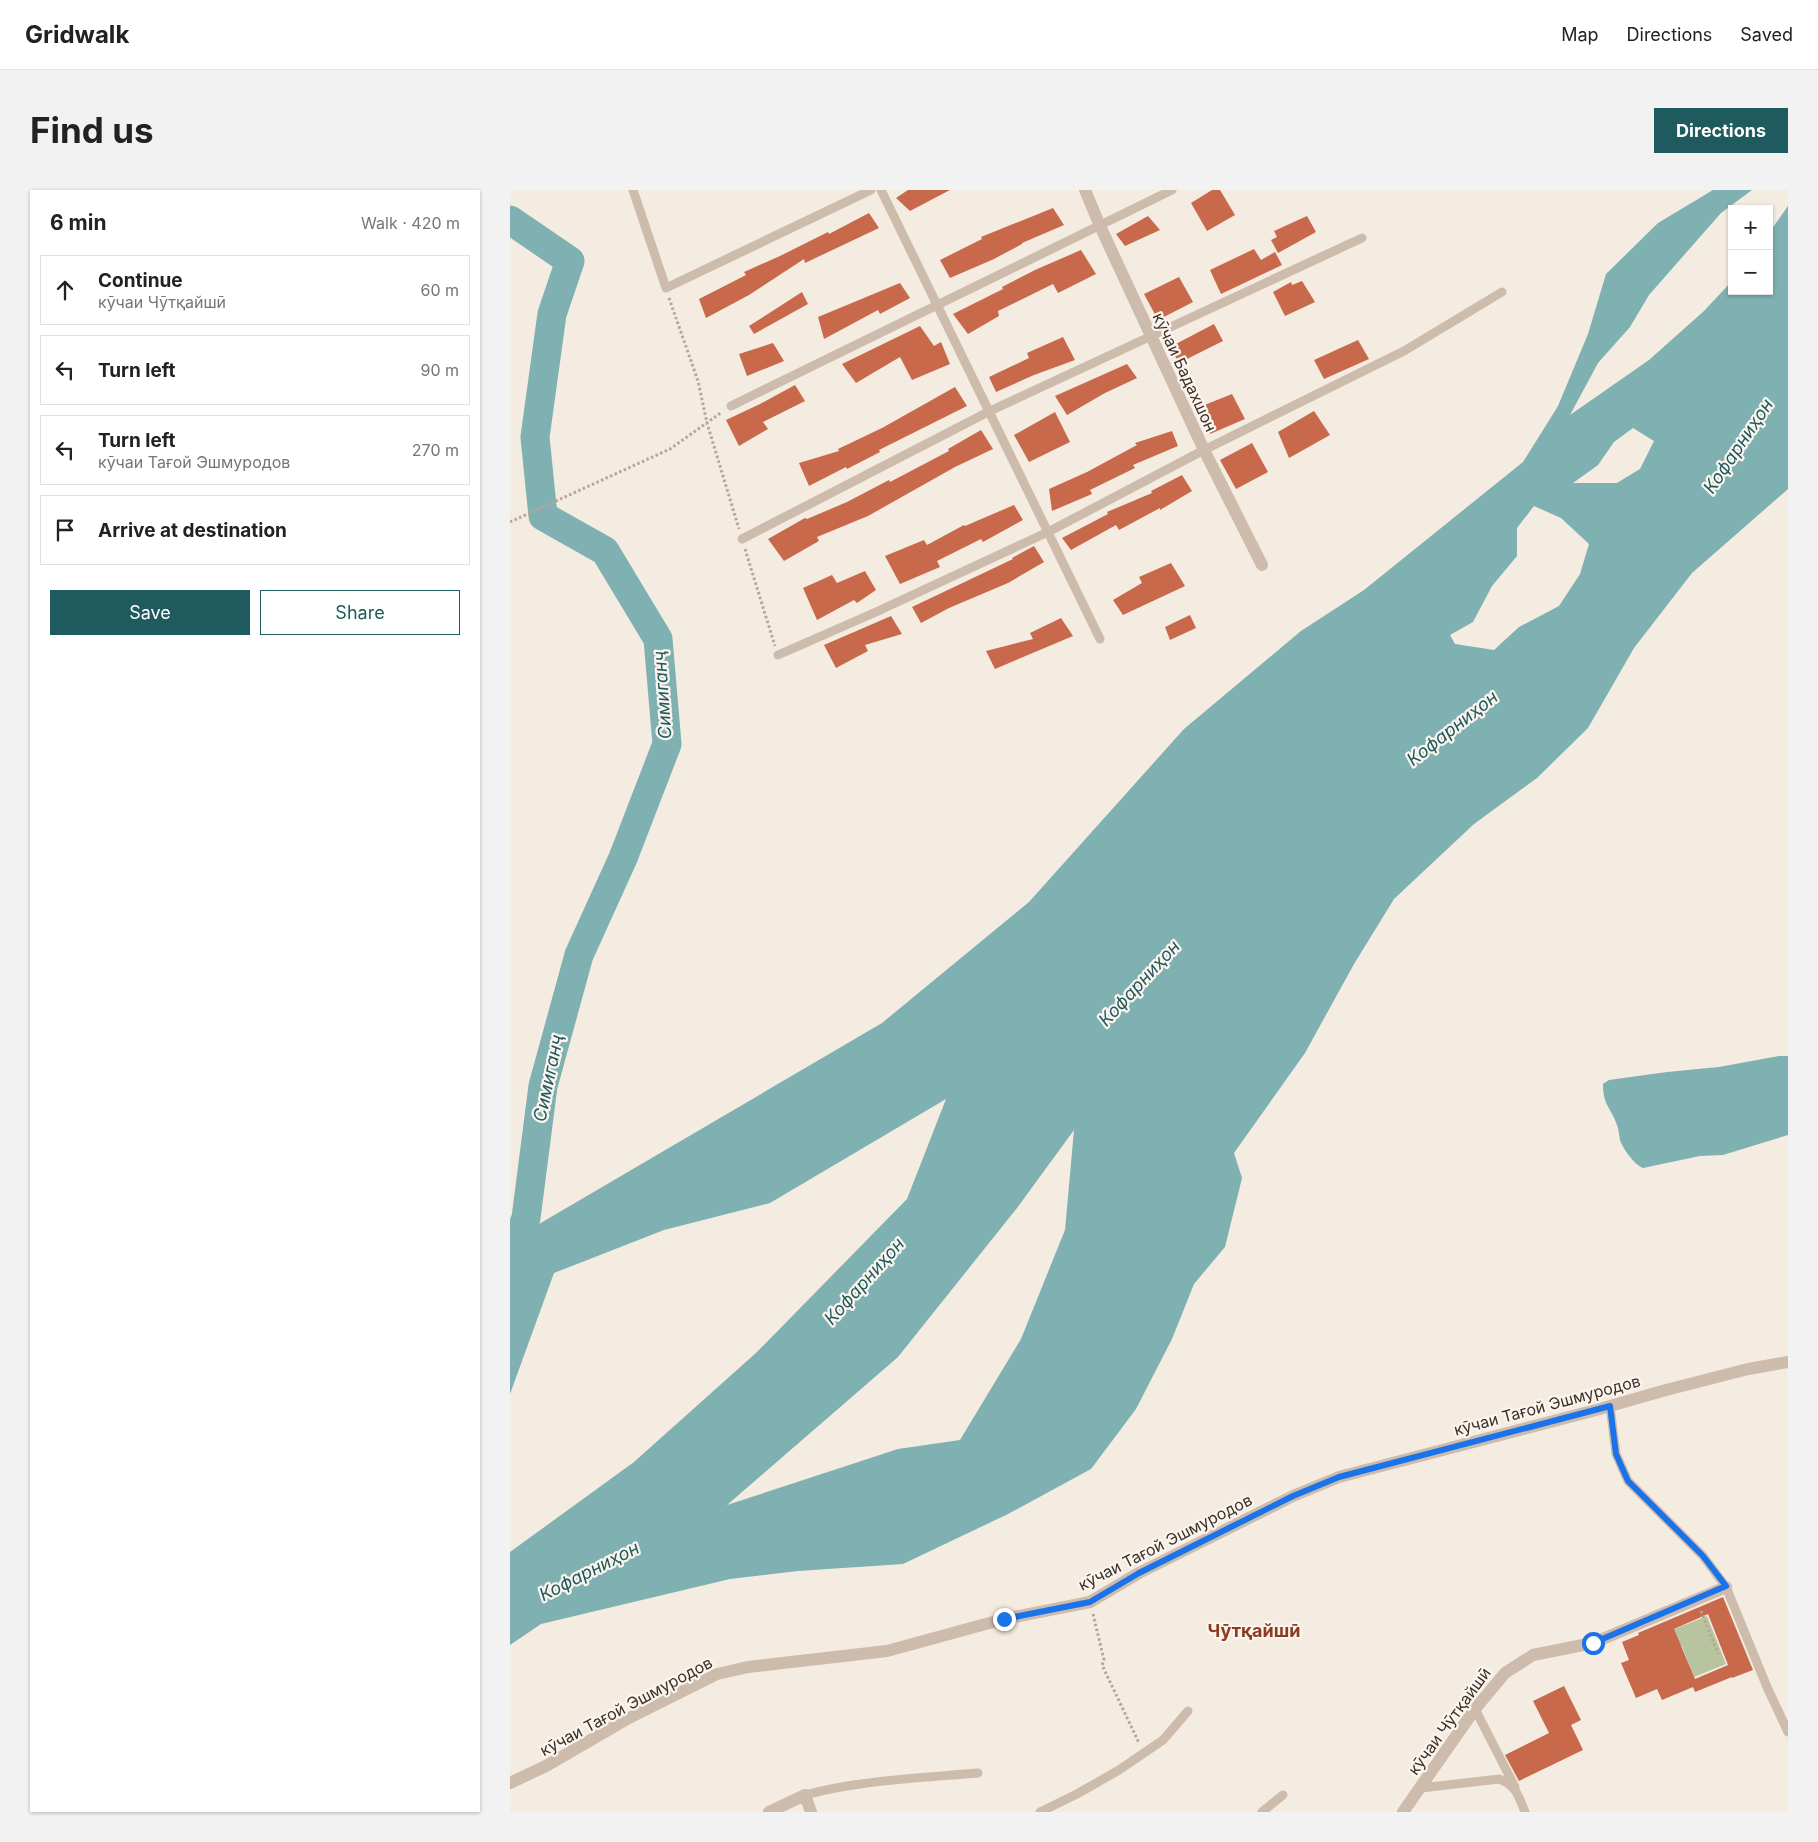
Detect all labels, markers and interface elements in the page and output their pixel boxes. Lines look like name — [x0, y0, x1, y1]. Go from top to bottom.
text: Gridwalk — [25, 20, 129, 49]
text: Map — [1561, 24, 1599, 45]
text: Directions — [1627, 24, 1712, 45]
text: Saved — [1740, 24, 1793, 45]
button: Directions — [1654, 108, 1788, 153]
text: Find us — [30, 109, 154, 151]
map controls — [1728, 205, 1773, 295]
button: + — [1728, 205, 1773, 250]
text: 6 min — [50, 210, 107, 235]
text: Walk · 420 m — [361, 213, 460, 233]
button: − — [1728, 250, 1773, 295]
text: Continue — [98, 269, 183, 292]
icon: ahead — [51, 276, 79, 304]
text: 60 m — [420, 280, 459, 300]
text: кӯчаи Чӯтқайшӣ — [98, 292, 226, 312]
street label: кӯчаи Бадахшон — [1149, 309, 1221, 435]
icon: left — [51, 356, 79, 384]
text: Turn left — [98, 359, 176, 382]
text: 90 m — [420, 360, 459, 380]
water label: Кофарниҳон — [1699, 394, 1777, 497]
text: Turn left — [98, 429, 176, 452]
icon: left — [51, 436, 79, 464]
text: 270 m — [412, 440, 459, 460]
text: кӯчаи Тағой Эшмуродов — [98, 452, 290, 472]
icon: arrive — [51, 516, 79, 544]
text: Arrive at destination — [98, 519, 287, 542]
button: Save — [50, 590, 250, 635]
button: Share — [260, 590, 460, 635]
water label: Симиганҷ — [648, 650, 676, 740]
water label: Кофарниҳон — [1402, 686, 1502, 770]
water label: Кофарниҳон — [1094, 936, 1184, 1030]
water label: Симиганҷ — [529, 1033, 567, 1123]
water label: Кофарниҳон — [820, 1233, 909, 1329]
street label: кӯчаи Тағой Эшмуродов — [1451, 1370, 1643, 1440]
street label: кӯчаи Тағой Эшмуродов — [1075, 1489, 1255, 1595]
water label: Кофарниҳон — [535, 1537, 643, 1605]
route end — [993, 1608, 1016, 1631]
district label: Чӯтқайшӣ — [1208, 1620, 1300, 1641]
route start — [1582, 1632, 1605, 1655]
street label: кӯчаи Тағой Эшмуродов — [536, 1652, 716, 1760]
street label: кӯчаи Чӯтқайшӣ — [1403, 1663, 1495, 1779]

